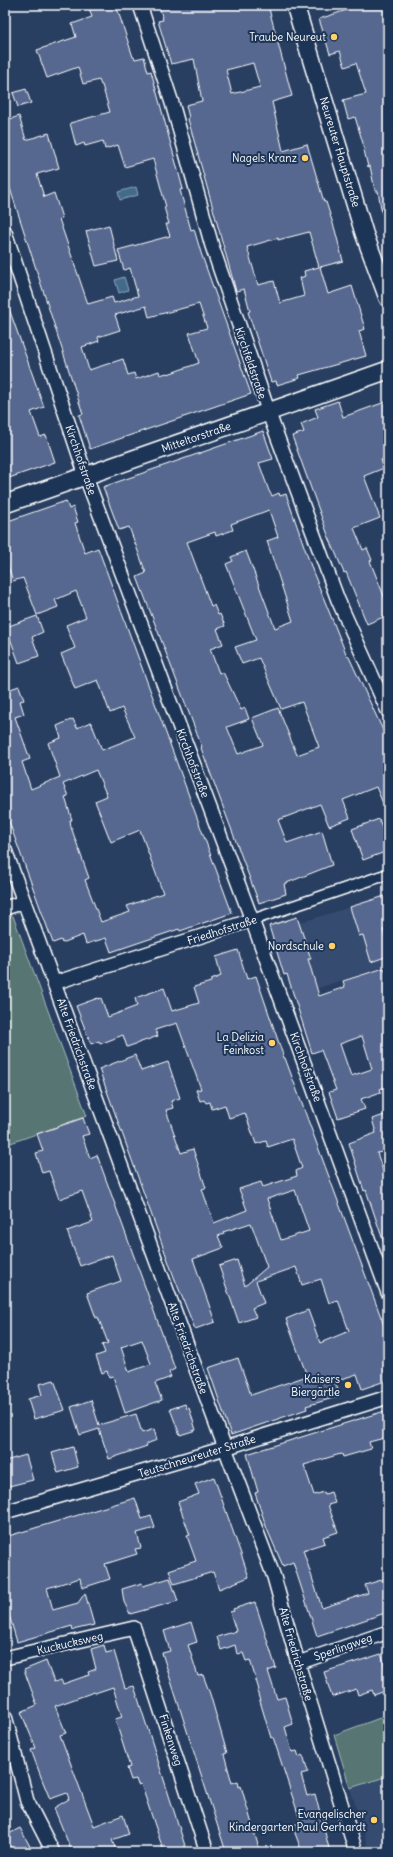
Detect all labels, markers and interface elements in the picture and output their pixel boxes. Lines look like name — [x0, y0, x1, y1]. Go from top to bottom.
place label: Traube Neureut — [249, 30, 326, 44]
marker: Traube Neureut — [329, 32, 339, 42]
street label: Neureuter Hauptstraße — [317, 95, 363, 209]
place label: Nagels Kranz — [232, 151, 297, 165]
marker: Nagels Kranz — [300, 153, 310, 163]
street label: Kirchfeldstraße — [232, 325, 270, 401]
street label: Mitteltorstraße — [159, 419, 233, 455]
street label: Kirchhofstraße — [63, 423, 100, 497]
street label: Kirchhofstraße — [173, 726, 213, 800]
street label: Friedhofstraße — [185, 912, 259, 948]
place label: Nordschule — [268, 939, 324, 953]
marker: Nordschule — [327, 941, 337, 951]
street label: Alte Friedrichstraße — [54, 996, 100, 1092]
place label: La Delizia Feinkost — [217, 1030, 264, 1057]
street label: Kirchhofstraße — [287, 1030, 325, 1104]
marker: La Delizia Feinkost — [267, 1038, 277, 1048]
street label: Alte Friedrichstraße — [165, 1300, 211, 1396]
place label: Kaisers Biergärtle — [291, 1372, 340, 1399]
marker: Kaisers Biergärtle — [343, 1380, 353, 1390]
street label: Teutschneureuter Straße — [137, 1431, 257, 1481]
street label: Alte Friedrichstraße — [276, 1605, 316, 1703]
street label: Kuckucksweg — [36, 1629, 104, 1657]
street label: Sperlingweg — [312, 1630, 374, 1664]
street label: Finkenweg — [156, 1712, 186, 1768]
place label: Evangelischer Kindergarten Paul Gerhardt — [229, 1807, 367, 1834]
marker: Evangelischer Kindergarten Paul Gerhardt — [369, 1815, 379, 1825]

